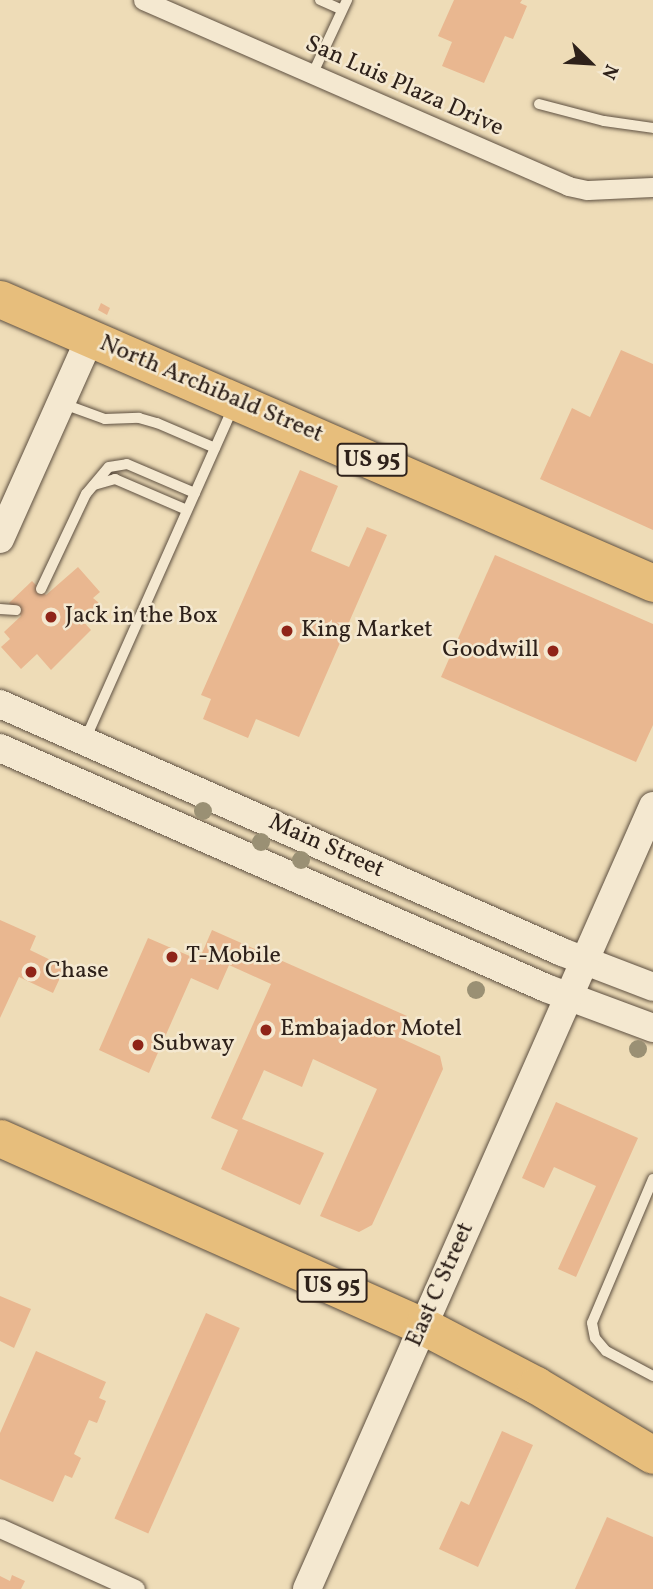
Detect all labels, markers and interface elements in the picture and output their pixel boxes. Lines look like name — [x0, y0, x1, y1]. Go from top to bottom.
north arrow — [555, 28, 625, 98]
street label: San Luis Plaza Drive — [300, 30, 508, 144]
text: N — [595, 60, 624, 83]
street label: North Archibald Street — [95, 330, 327, 450]
road number: US 95 — [335, 440, 409, 480]
place label: Jack in the Box — [65, 603, 218, 631]
marker: Jack in the Box — [43, 609, 59, 625]
place label: King Market — [301, 617, 433, 645]
marker: King Market — [279, 623, 295, 639]
place label: Goodwill — [442, 637, 539, 665]
marker: Goodwill — [545, 643, 561, 659]
street label: Main Street — [264, 809, 388, 885]
place label: T-Mobile — [186, 943, 281, 971]
marker: T-Mobile — [164, 949, 180, 965]
place label: Chase — [45, 958, 109, 986]
marker: Chase — [23, 964, 39, 980]
place label: Embajador Motel — [280, 1016, 462, 1044]
marker: Embajador Motel — [258, 1022, 274, 1038]
place label: Subway — [152, 1031, 234, 1059]
marker: Subway — [130, 1037, 146, 1053]
street label: East C Street — [401, 1218, 481, 1352]
road number: US 95 — [295, 1266, 369, 1306]

